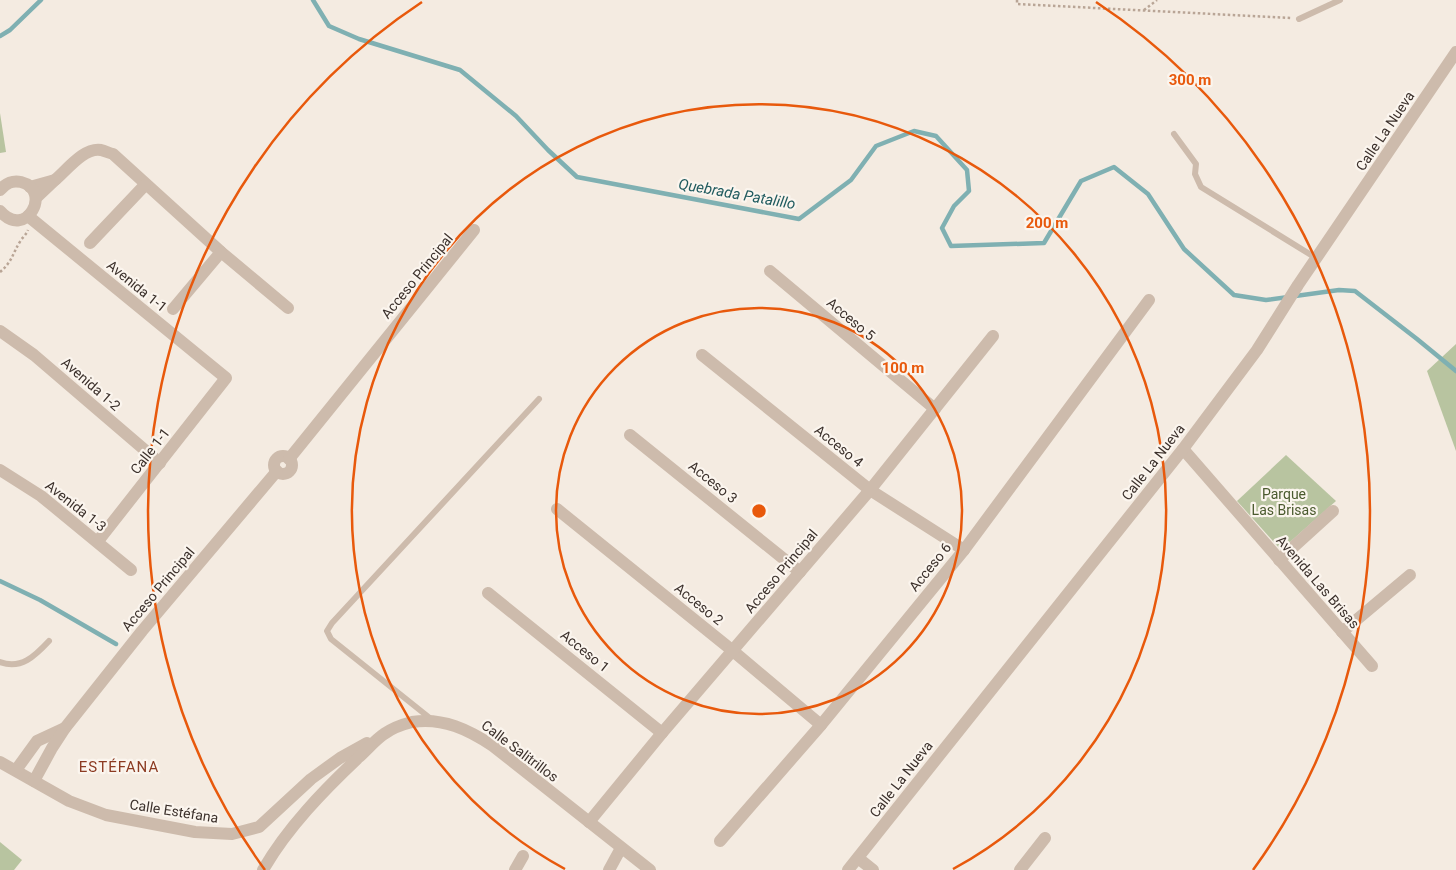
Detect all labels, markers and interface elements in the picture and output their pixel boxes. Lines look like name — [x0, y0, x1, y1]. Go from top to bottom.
text: 300 m — [1169, 71, 1211, 89]
street label: Calle La Nueva — [1353, 88, 1417, 174]
water label: Quebrada Patalillo — [677, 175, 797, 213]
text: 200 m — [1026, 214, 1068, 232]
street label: Acceso Principal — [378, 230, 456, 322]
street label: Avenida 1-1 — [104, 257, 170, 315]
street label: Acceso 5 — [824, 294, 878, 344]
street label: Avenida 1-2 — [58, 354, 124, 414]
text: 100 m — [882, 359, 924, 377]
street label: Calle La Nueva — [1118, 421, 1188, 503]
street label: Acceso 4 — [812, 422, 867, 470]
street label: Calle 1-1 — [127, 425, 173, 477]
street label: Acceso 3 — [686, 458, 740, 506]
street label: Avenida 1-3 — [42, 477, 110, 535]
park label: Parque Las Brisas — [1252, 486, 1316, 518]
centre of rings — [750, 502, 768, 520]
street label: Acceso Principal — [741, 526, 821, 616]
street label: Avenida Las Brisas — [1273, 532, 1363, 632]
street label: Acceso 6 — [906, 539, 954, 594]
street label: Acceso Principal — [118, 544, 198, 634]
street label: Acceso 2 — [672, 580, 727, 628]
street label: Acceso 1 — [558, 627, 612, 675]
street label: Calle Salitrillos — [478, 717, 562, 785]
street label: Calle La Nueva — [866, 738, 936, 820]
district label: ESTÉFANA — [79, 758, 159, 776]
street label: Calle Estéfana — [129, 796, 219, 826]

